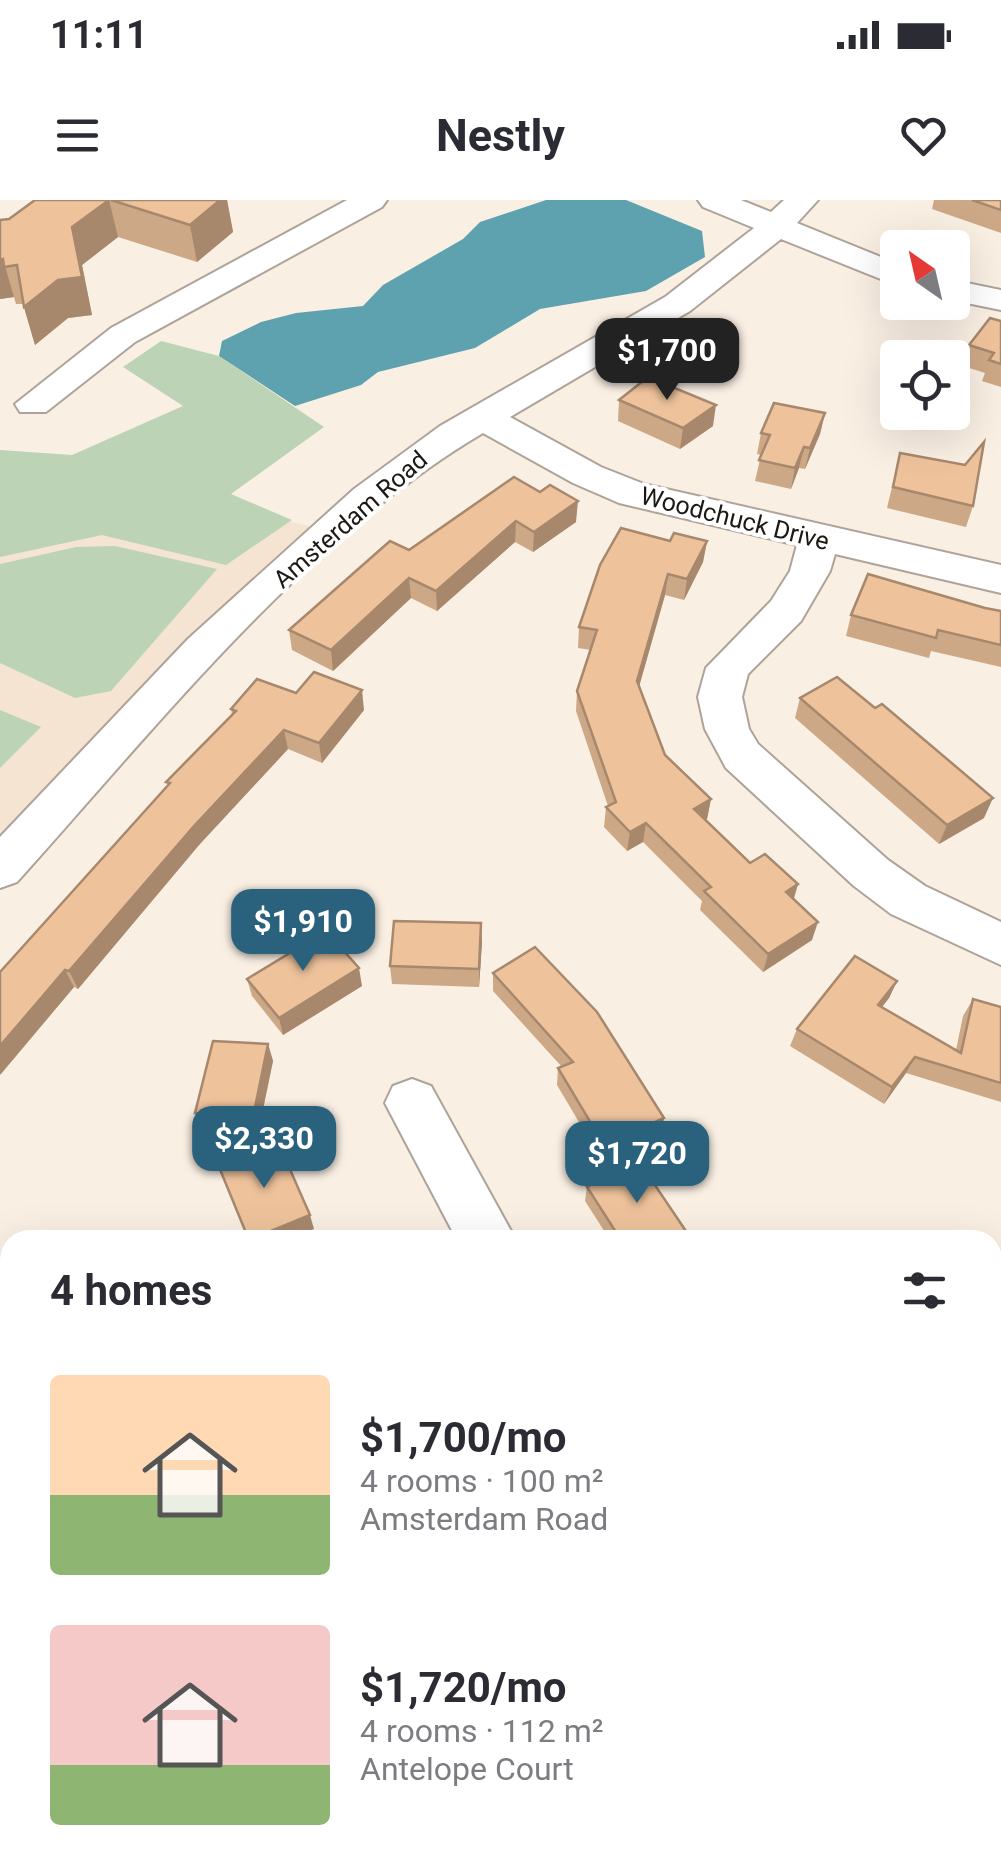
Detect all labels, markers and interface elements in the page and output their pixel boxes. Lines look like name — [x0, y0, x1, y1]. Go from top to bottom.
text: 11:11 — [50, 13, 148, 57]
icon: menu — [50, 108, 105, 163]
icon: heart — [896, 108, 951, 163]
text: Nestly — [436, 109, 565, 162]
north arrow — [880, 230, 970, 320]
map controls — [880, 230, 970, 430]
pin: $1,700 — [586, 318, 748, 403]
text: $1,700 — [617, 331, 717, 369]
button: locate — [880, 340, 970, 430]
street label: Amsterdam Road — [268, 445, 433, 594]
street label: Woodchuck Drive — [638, 481, 832, 556]
pin: $1,910 — [222, 889, 384, 974]
text: $1,910 — [253, 902, 353, 940]
pin: $2,330 — [183, 1106, 345, 1191]
text: $2,330 — [214, 1119, 314, 1157]
pin: $1,720 — [556, 1121, 718, 1206]
text: $1,720 — [587, 1134, 687, 1172]
icon: filters — [897, 1263, 952, 1318]
text: 4 homes — [50, 1266, 212, 1315]
text: $1,700/mo — [360, 1413, 567, 1462]
icon: home — [130, 1415, 250, 1535]
text: 4 rooms · 100 m² — [360, 1462, 603, 1500]
text: Amsterdam Road — [360, 1500, 608, 1538]
text: $1,720/mo — [360, 1663, 567, 1712]
icon: home — [130, 1665, 250, 1785]
text: 4 rooms · 112 m² — [360, 1712, 603, 1750]
text: Antelope Court — [360, 1750, 574, 1788]

